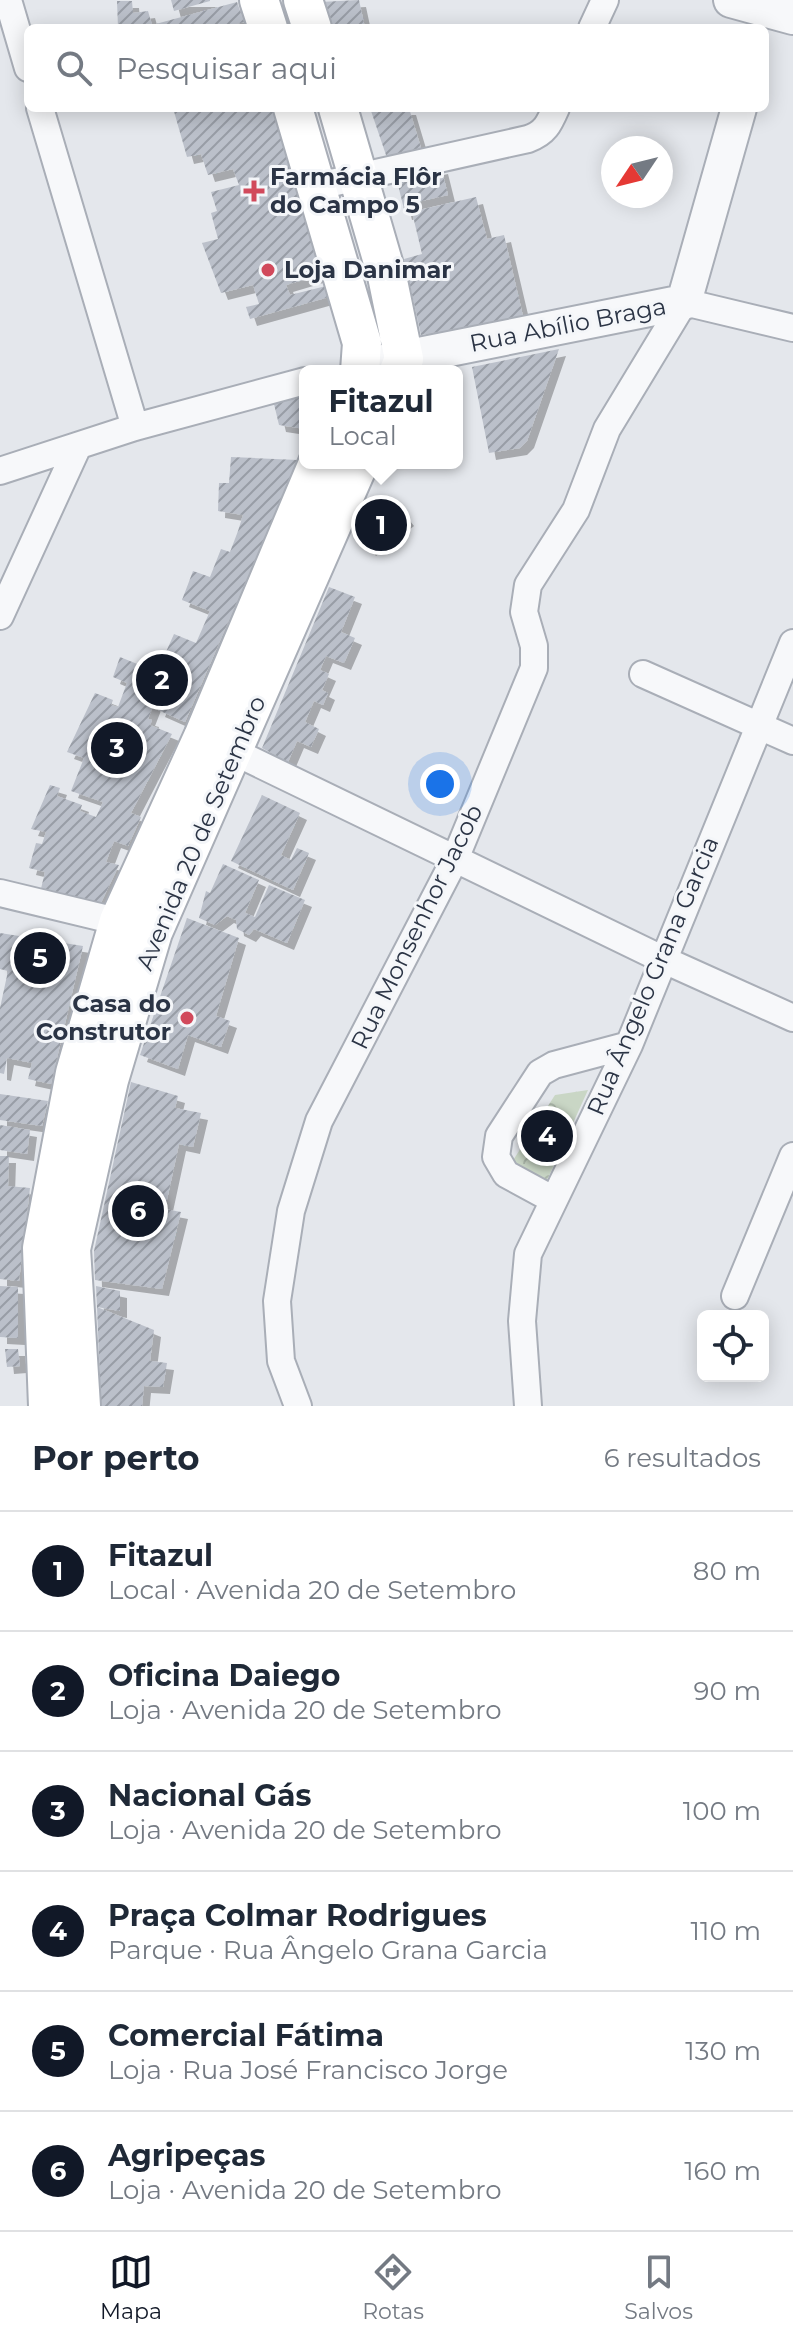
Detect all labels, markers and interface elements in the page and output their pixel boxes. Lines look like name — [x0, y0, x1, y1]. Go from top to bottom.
search box — [24, 24, 769, 112]
icon: search — [52, 46, 96, 90]
text: Pesquisar aqui — [116, 50, 337, 87]
north arrow — [601, 136, 673, 208]
place label: Farmácia Flôr do Campo 5 — [270, 162, 442, 219]
marker: Farmácia Flôr do Campo 5 — [245, 182, 263, 200]
place label: Loja Danimar — [284, 255, 452, 284]
marker: Loja Danimar — [259, 261, 277, 279]
street label: Rua Abílio Braga — [467, 291, 669, 358]
popup — [299, 365, 463, 469]
text: Fitazul — [328, 383, 434, 420]
text: Local — [328, 420, 397, 452]
pin: 1 — [355, 495, 407, 555]
pin: 2 — [136, 650, 188, 710]
street label: Avenida 20 de Setembro — [130, 691, 272, 974]
pin: 3 — [91, 718, 143, 778]
your location — [420, 764, 460, 804]
street label: Rua Monsenhor Jacob — [345, 800, 488, 1054]
street label: Rua Ângelo Grana Garcia — [581, 832, 725, 1120]
pin: 5 — [14, 928, 66, 988]
place label: Casa do Construtor — [36, 989, 171, 1046]
marker: Casa do Construtor — [178, 1009, 196, 1027]
pin: 4 — [521, 1106, 573, 1166]
pin: 6 — [112, 1181, 164, 1241]
map controls — [697, 1310, 769, 1382]
button: locate — [697, 1310, 769, 1382]
text: Por perto — [32, 1437, 200, 1479]
text: 6 resultados — [604, 1442, 761, 1474]
text: Fitazul — [108, 1537, 213, 1574]
text: 1 — [53, 1555, 63, 1587]
text: 80 m — [693, 1555, 761, 1587]
text: Local · Avenida 20 de Setembro — [108, 1574, 516, 1606]
text: Oficina Daiego — [108, 1657, 340, 1694]
text: 2 — [50, 1675, 66, 1707]
text: 90 m — [694, 1675, 761, 1707]
text: Loja · Avenida 20 de Setembro — [108, 1694, 502, 1726]
text: Nacional Gás — [108, 1777, 312, 1814]
text: 3 — [50, 1795, 66, 1827]
text: 100 m — [683, 1795, 761, 1827]
text: Loja · Avenida 20 de Setembro — [108, 1814, 502, 1846]
text: Praça Colmar Rodrigues — [108, 1897, 487, 1934]
text: 4 — [49, 1915, 67, 1947]
text: 110 m — [691, 1915, 761, 1947]
text: Parque · Rua Ângelo Grana Garcia — [108, 1934, 548, 1966]
text: Comercial Fátima — [108, 2017, 384, 2054]
text: 5 — [50, 2035, 66, 2067]
text: 130 m — [685, 2035, 761, 2067]
text: Loja · Rua José Francisco Jorge — [108, 2054, 508, 2086]
text: Agripeças — [108, 2137, 265, 2174]
text: 6 — [50, 2155, 66, 2187]
text: 160 m — [684, 2155, 761, 2187]
text: Loja · Avenida 20 de Setembro — [108, 2174, 502, 2206]
tab: Mapa — [100, 2250, 162, 2325]
tab: Rotas — [362, 2250, 424, 2325]
tab: Salvos — [624, 2250, 693, 2325]

